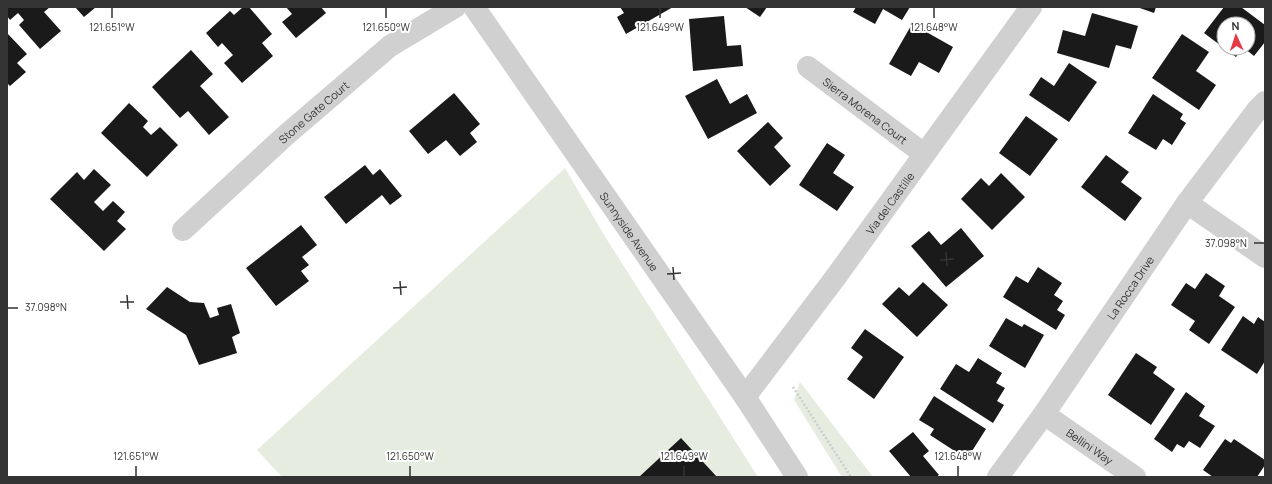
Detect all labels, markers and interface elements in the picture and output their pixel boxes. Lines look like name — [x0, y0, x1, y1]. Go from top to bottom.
north arrow — [1216, 16, 1256, 56]
text: N — [1231, 18, 1240, 33]
text: 121.651°W — [89, 20, 135, 34]
text: 121.650°W — [362, 20, 410, 34]
text: 121.649°W — [636, 20, 684, 34]
text: 121.648°W — [910, 20, 958, 34]
street label: Sierra Morena Court — [820, 74, 911, 147]
street label: Stone Gate Court — [275, 77, 352, 146]
street label: Via del Castille — [862, 168, 917, 237]
street label: Sunnyside Avenue — [597, 189, 663, 274]
text: 37.098°N — [1205, 236, 1247, 250]
street label: La Rocca Drive — [1103, 252, 1157, 322]
text: 37.098°N — [25, 300, 67, 314]
street label: Bellini Way — [1064, 424, 1117, 467]
text: 121.651°W — [113, 449, 159, 463]
text: 121.650°W — [386, 449, 434, 463]
text: 121.649°W — [660, 449, 708, 463]
text: 121.648°W — [934, 449, 982, 463]

